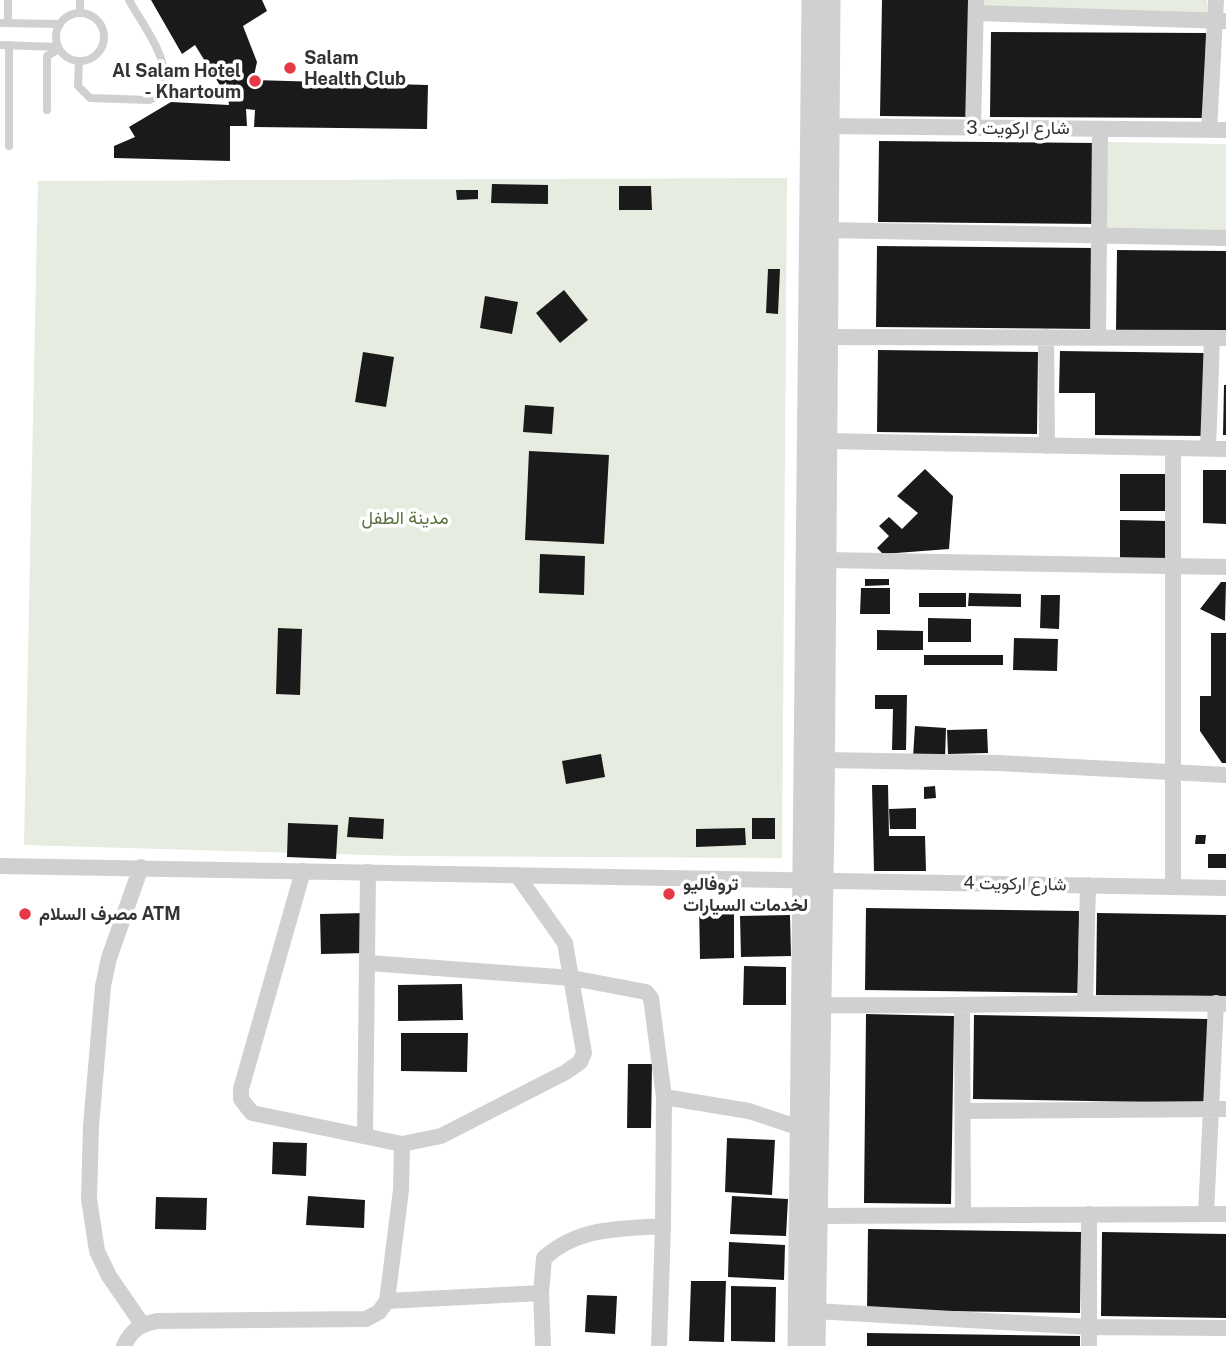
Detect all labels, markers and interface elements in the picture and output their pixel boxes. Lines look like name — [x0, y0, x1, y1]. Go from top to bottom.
place label: Salam Health Club — [304, 47, 406, 90]
place label: Al Salam Hotel - Khartoum — [112, 60, 241, 102]
marker: Salam Health Club — [282, 60, 298, 76]
marker: Al Salam Hotel - Khartoum — [247, 73, 263, 89]
street label: شارع اركويت 3 — [966, 117, 1070, 139]
park label: مدينة الطفل — [361, 507, 449, 529]
street label: شارع اركويت 4 — [963, 872, 1067, 896]
place label: تروفاليو لخدمات السيارات — [683, 873, 808, 916]
marker: تروفاليو لخدمات السيارات — [661, 886, 677, 902]
place label: مصرف السلام ATM — [39, 903, 181, 925]
marker: مصرف السلام ATM — [17, 906, 33, 922]

